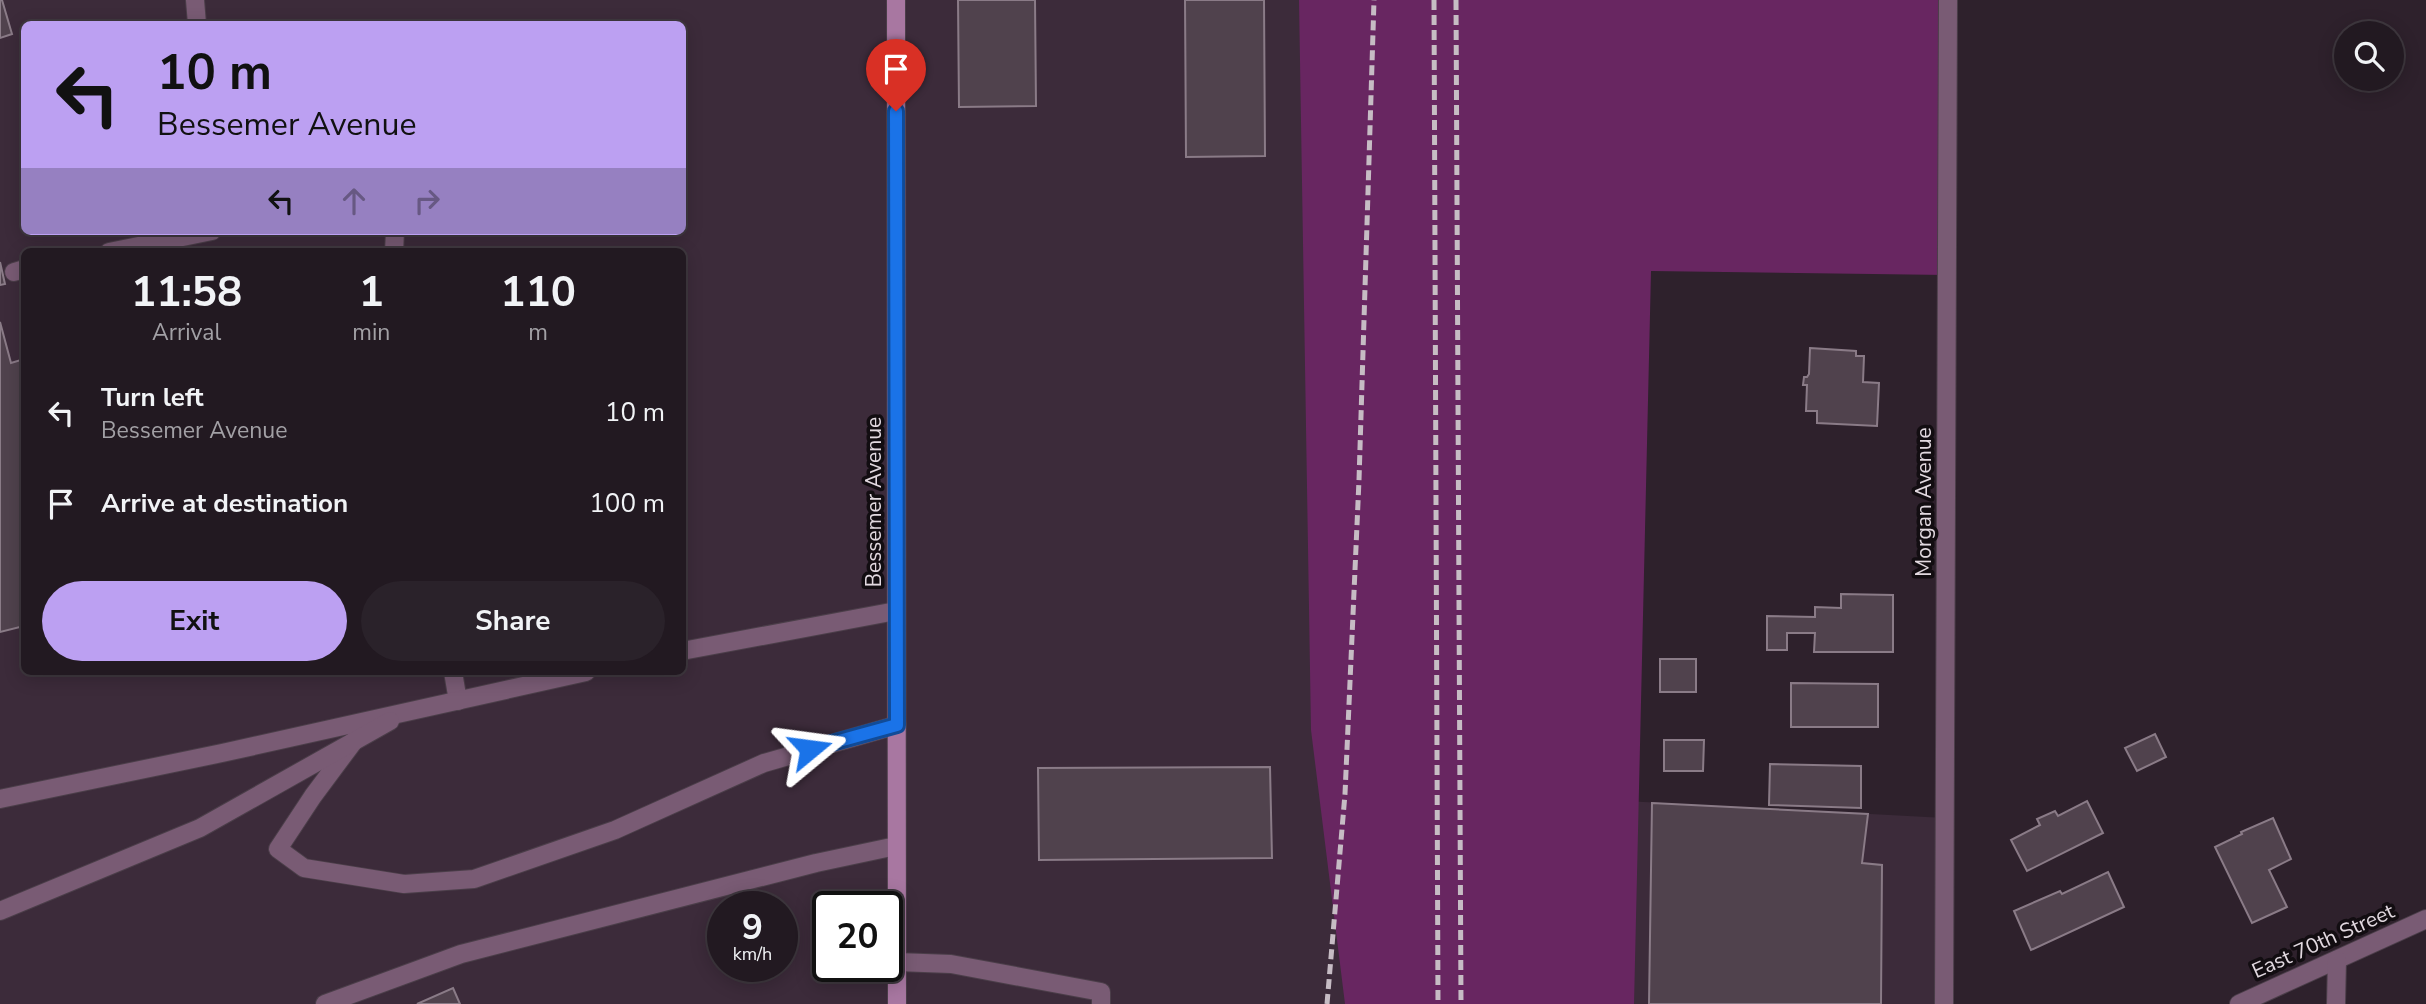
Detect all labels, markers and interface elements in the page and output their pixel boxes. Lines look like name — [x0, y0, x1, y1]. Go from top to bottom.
map controls — [2334, 21, 2404, 91]
button: search — [2334, 21, 2404, 91]
text: 10 m — [157, 39, 272, 106]
pin — [866, 39, 926, 111]
icon: left — [42, 49, 133, 140]
icon: arrive — [877, 50, 915, 88]
text: Bessemer Avenue — [157, 103, 416, 146]
icon: left — [262, 182, 300, 220]
icon: ahead — [335, 182, 373, 220]
icon: right — [408, 182, 446, 220]
text: 11:58 — [131, 264, 242, 321]
text: 1 — [359, 264, 384, 321]
text: 110 — [500, 264, 576, 321]
text: Arrival — [152, 317, 221, 348]
text: min — [352, 317, 390, 348]
text: m — [528, 317, 548, 348]
text: Turn left — [101, 380, 204, 415]
icon: left — [42, 394, 80, 432]
text: 10 m — [605, 395, 665, 430]
text: Bessemer Avenue — [101, 415, 288, 446]
street label: Bessemer Avenue — [860, 417, 888, 587]
street label: Morgan Avenue — [1910, 427, 1938, 577]
icon: arrive — [42, 485, 80, 523]
text: Arrive at destination — [101, 486, 348, 521]
text: 100 m — [589, 486, 665, 521]
button: Exit — [42, 581, 347, 661]
button: Share — [361, 581, 665, 661]
position arrow — [773, 712, 847, 786]
speed limit sign: 20 — [812, 891, 903, 982]
street label: East 70th Street — [2247, 897, 2399, 985]
text: 9 — [742, 904, 763, 951]
text: km/h — [733, 942, 772, 966]

